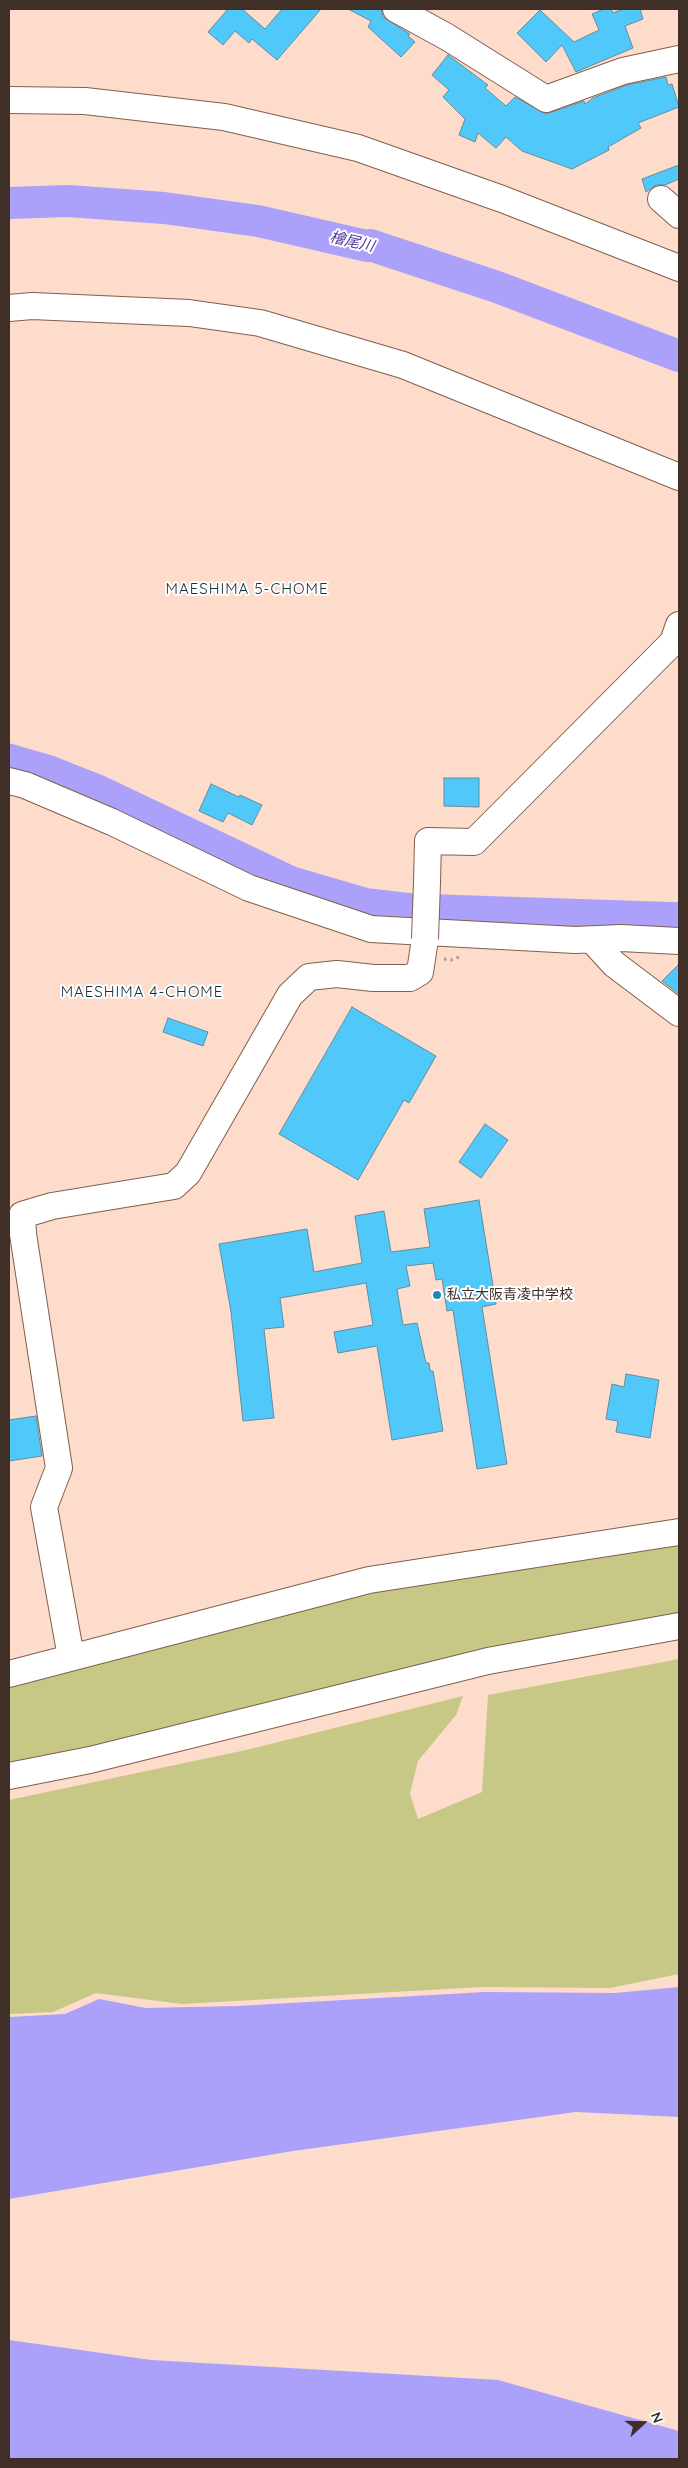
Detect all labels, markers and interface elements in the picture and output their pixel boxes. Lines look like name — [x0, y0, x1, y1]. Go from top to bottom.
water label: 檜尾川 — [328, 228, 376, 256]
district label: MAESHIMA 5-CHOME — [164, 580, 330, 598]
district label: MAESHIMA 4-CHOME — [59, 983, 225, 1001]
place label: 私立大阪青凌中学校 — [447, 1287, 573, 1303]
marker: 私立大阪青凌中学校 — [431, 1289, 443, 1301]
north arrow — [618, 2398, 668, 2448]
text: N — [647, 2410, 667, 2426]

